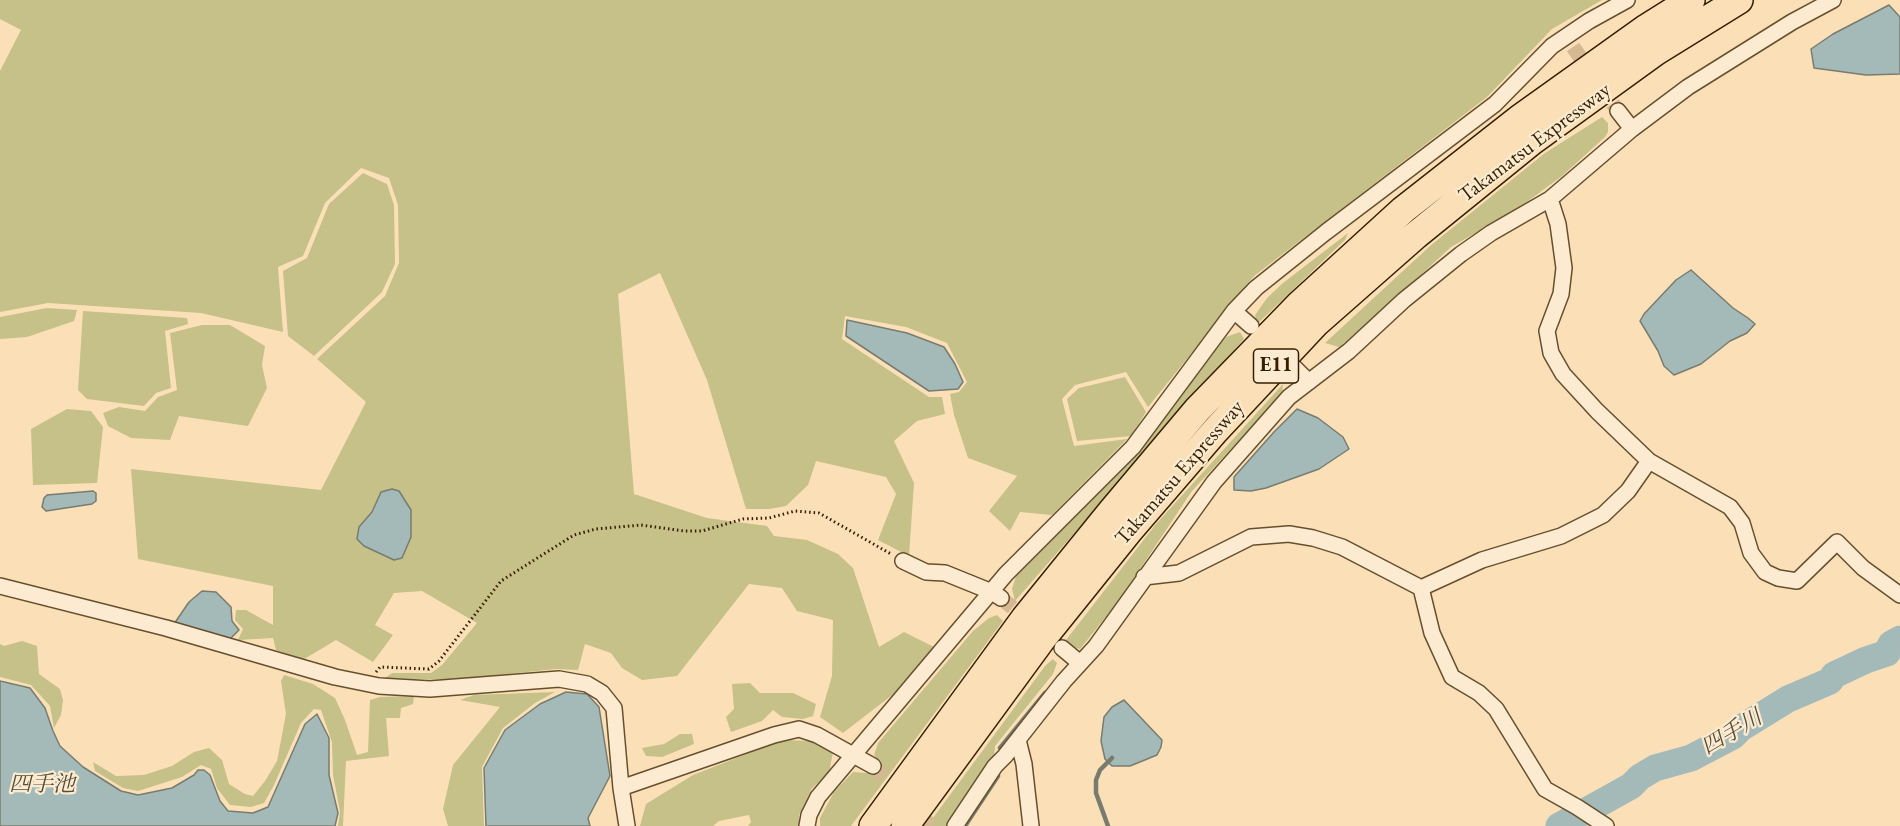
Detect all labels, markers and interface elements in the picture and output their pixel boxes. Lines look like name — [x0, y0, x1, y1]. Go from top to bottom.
street label: Takamatsu Expressway — [1454, 78, 1616, 208]
road number: E11 — [1254, 349, 1298, 383]
street label: Takamatsu Expressway — [1110, 395, 1250, 551]
water label: 四手川 — [1697, 705, 1767, 761]
water label: 四手池 — [9, 772, 75, 798]

